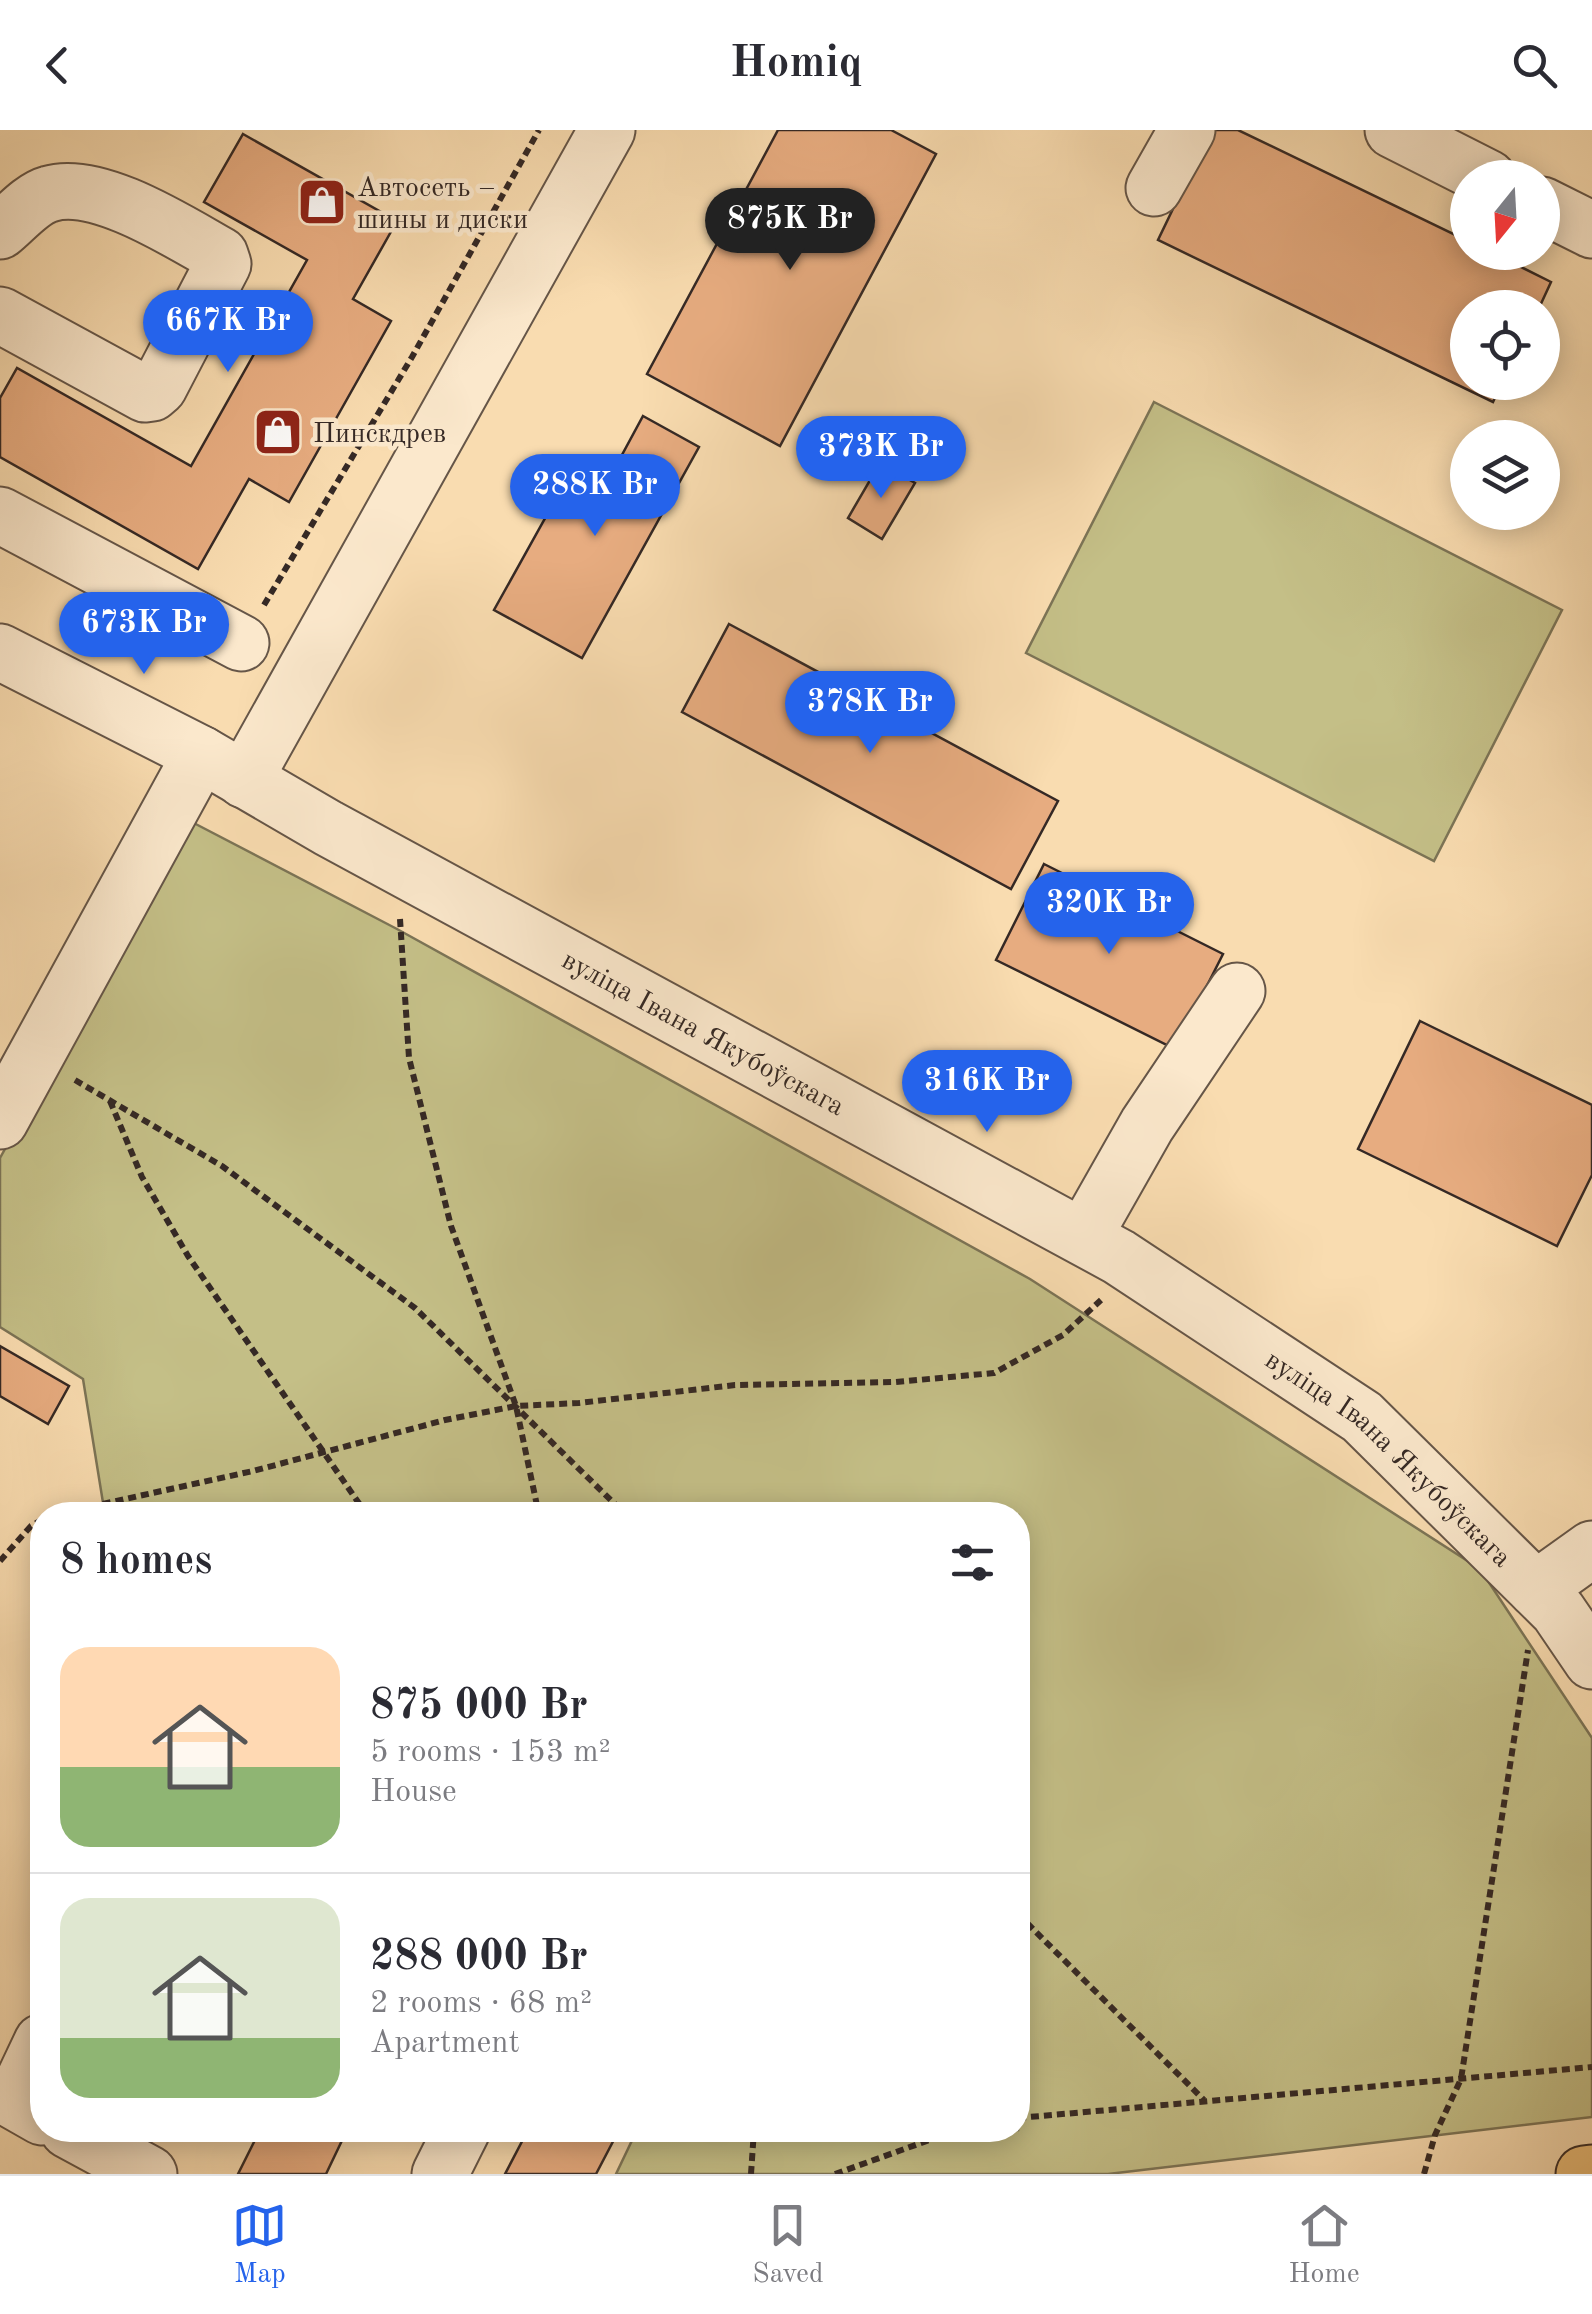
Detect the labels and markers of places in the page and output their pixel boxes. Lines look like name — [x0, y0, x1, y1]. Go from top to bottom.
place label: Автосеть – шины и диски — [357, 175, 528, 235]
shop icon: Автосеть – шины и диски — [296, 176, 348, 228]
pin: 875K Br — [698, 188, 882, 273]
pin: 667K Br — [136, 290, 320, 375]
shop icon: Пинскдрев — [252, 406, 304, 458]
pin: 373K Br — [789, 416, 973, 501]
place label: Пинскдрев — [313, 421, 446, 449]
pin: 288K Br — [503, 454, 687, 539]
pin: 673K Br — [52, 592, 236, 677]
pin: 378K Br — [778, 671, 962, 756]
pin: 320K Br — [1017, 872, 1201, 957]
pin: 316K Br — [895, 1050, 1079, 1135]

